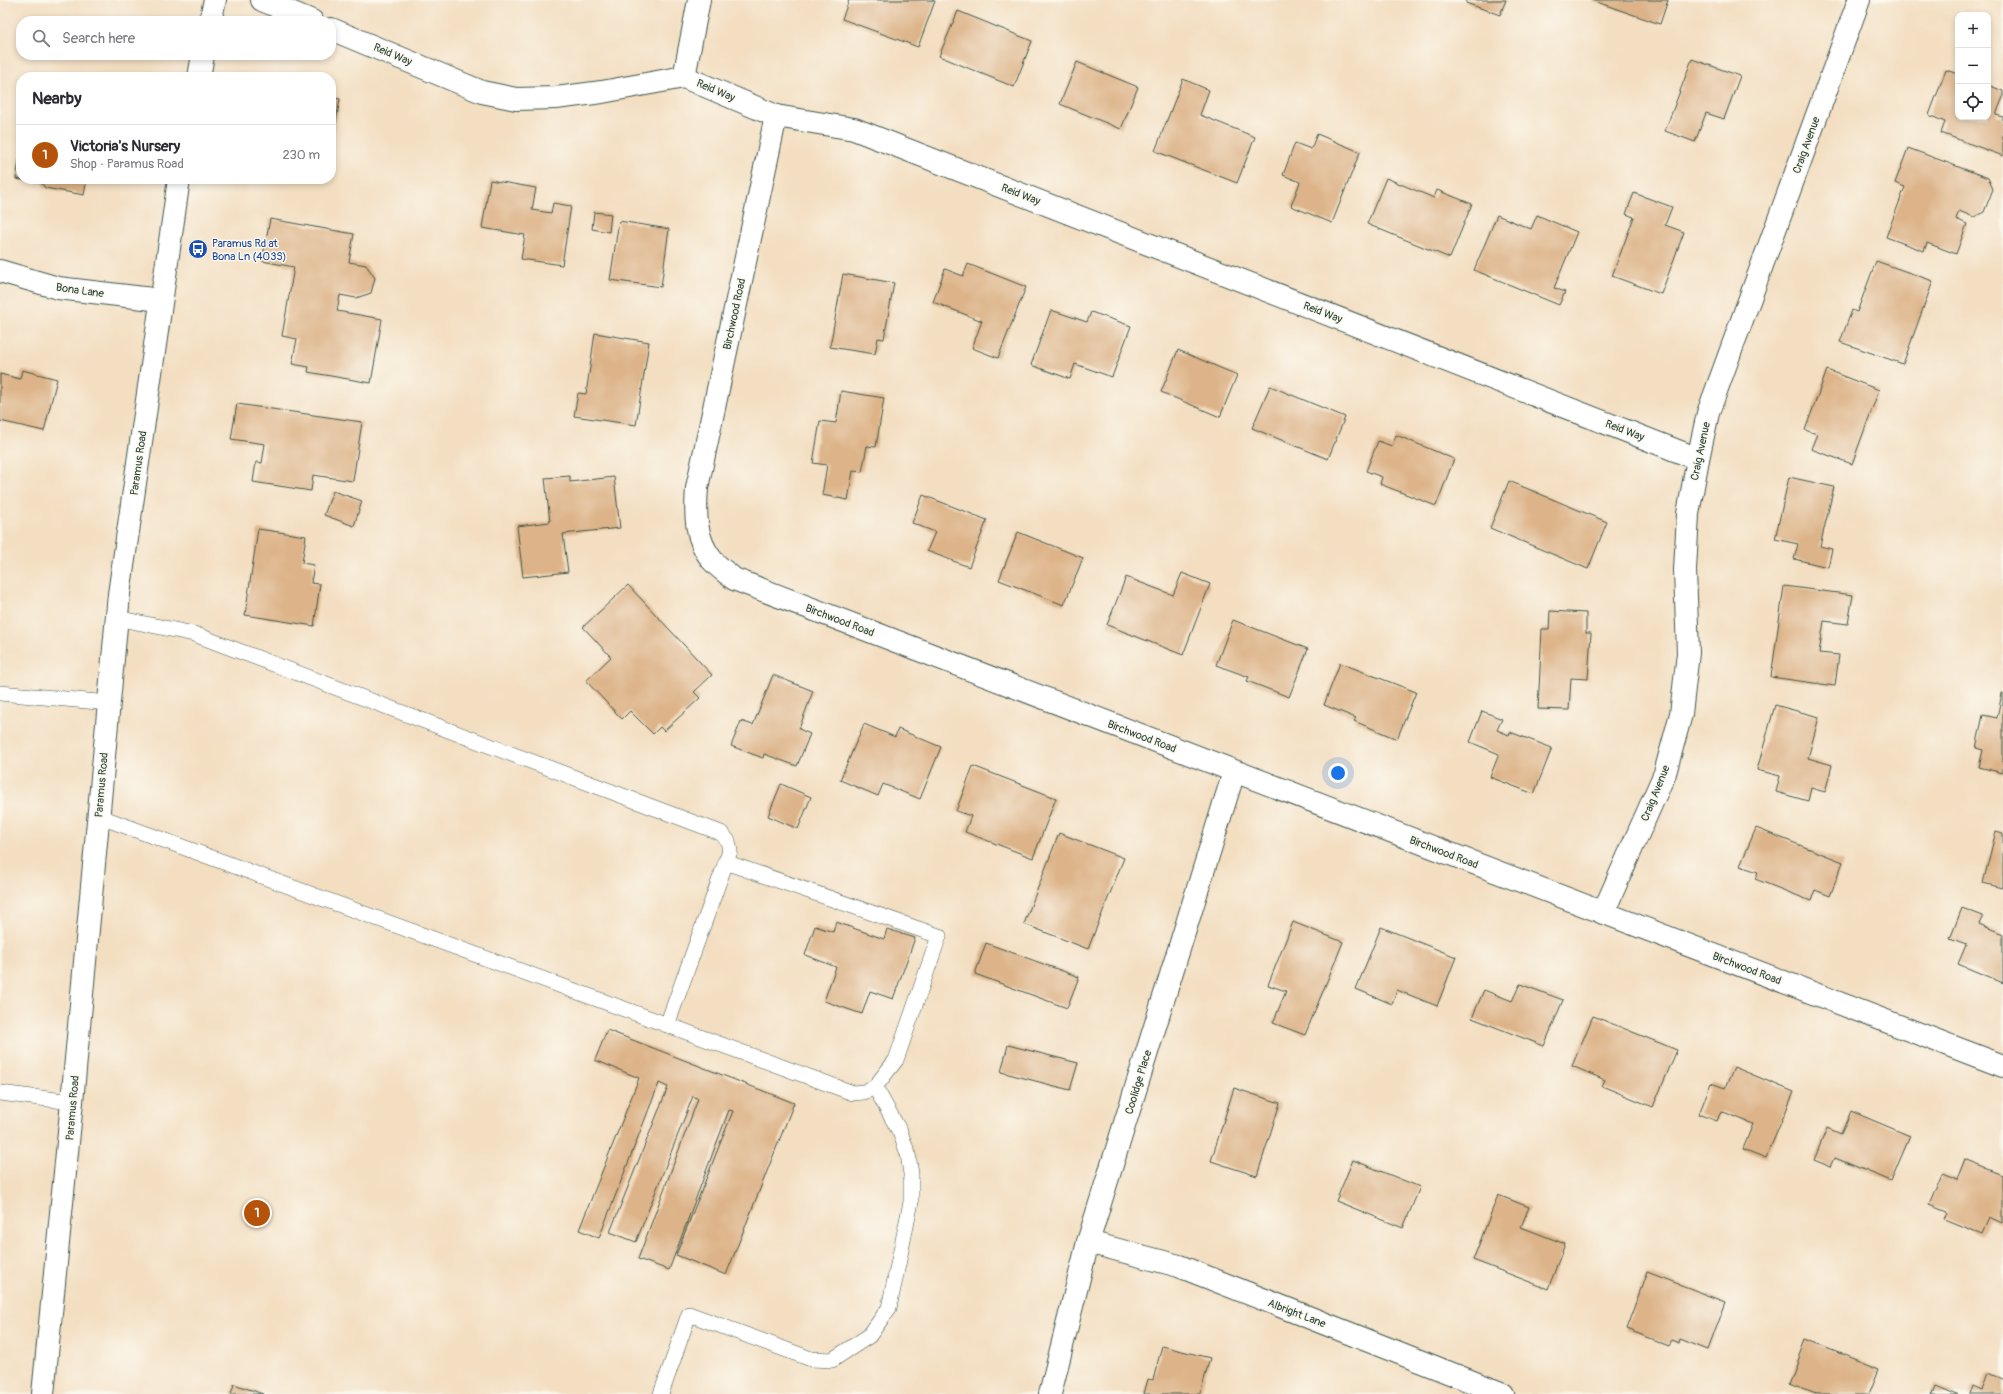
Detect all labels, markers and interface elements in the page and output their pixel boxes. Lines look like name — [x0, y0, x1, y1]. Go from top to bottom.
map controls — [1955, 12, 1991, 120]
button: + — [1955, 12, 1991, 48]
search box — [16, 16, 336, 60]
icon: search — [30, 27, 52, 49]
text: Search here — [62, 29, 135, 48]
street label: Reid Way — [372, 41, 414, 69]
button: − — [1955, 48, 1991, 84]
street label: Reid Way — [695, 77, 737, 105]
button: locate — [1955, 84, 1991, 120]
text: Nearby — [32, 88, 81, 109]
street label: Craig Avenue — [1790, 114, 1823, 175]
text: Victoria's Nursery — [70, 137, 180, 156]
text: 1 — [42, 147, 48, 163]
text: 230 m — [283, 147, 320, 163]
text: Shop · Paramus Road — [70, 156, 184, 172]
street label: Reid Way — [999, 181, 1042, 208]
place label: Paramus Rd at Bona Ln (403S) — [212, 237, 286, 263]
bus stop icon: Paramus Rd at Bona Ln (403S) — [187, 238, 209, 260]
street label: Birchwood Road — [721, 277, 748, 351]
street label: Bona Lane — [55, 281, 105, 300]
street label: Reid Way — [1301, 299, 1344, 326]
street label: Reid Way — [1603, 417, 1646, 444]
street label: Craig Avenue — [1688, 420, 1713, 482]
street label: Paramus Road — [128, 430, 149, 496]
street label: Birchwood Road — [804, 601, 876, 640]
street label: Birchwood Road — [1106, 717, 1178, 756]
street label: Paramus Road — [92, 752, 111, 818]
your location — [1328, 763, 1348, 783]
street label: Craig Avenue — [1638, 763, 1673, 823]
street label: Birchwood Road — [1408, 833, 1480, 872]
street label: Birchwood Road — [1711, 949, 1783, 988]
street label: Coolidge Place — [1123, 1048, 1155, 1116]
street label: Paramus Road — [63, 1075, 82, 1141]
pin: 1 — [244, 1198, 270, 1228]
street label: Albright Lane — [1266, 1296, 1328, 1331]

